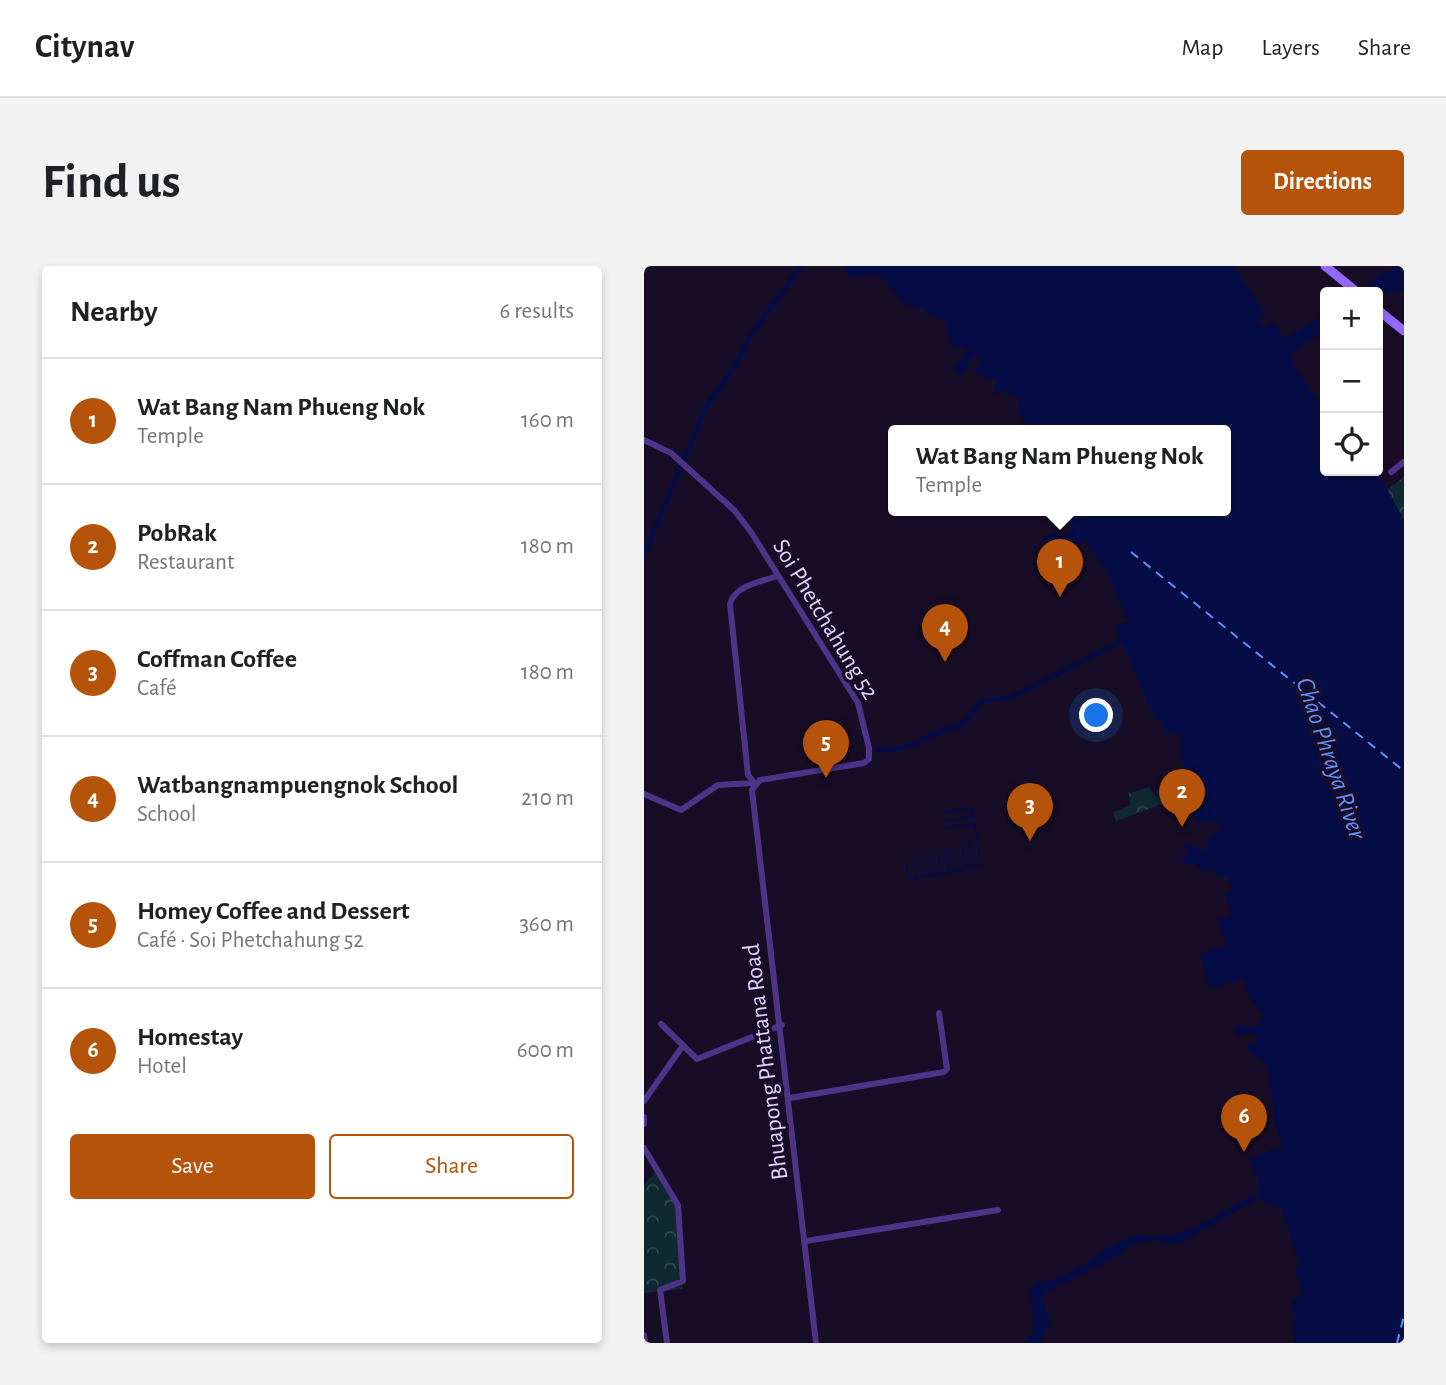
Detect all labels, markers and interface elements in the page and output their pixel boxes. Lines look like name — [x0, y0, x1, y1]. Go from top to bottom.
text: Citynav — [35, 31, 134, 64]
text: Map — [1181, 36, 1223, 60]
text: Layers — [1261, 36, 1320, 60]
text: Share — [1358, 36, 1411, 60]
button: Directions — [1241, 150, 1404, 215]
text: Find us — [42, 158, 181, 207]
map controls — [1320, 287, 1383, 476]
button: + — [1320, 287, 1383, 350]
text: Nearby — [70, 297, 158, 327]
text: 6 results — [500, 300, 574, 323]
button: − — [1320, 350, 1383, 413]
text: Wat Bang Nam Phueng Nok — [137, 394, 425, 420]
text: 1 — [89, 409, 97, 432]
text: 160 m — [521, 409, 574, 432]
button: locate — [1320, 413, 1383, 476]
text: Temple — [137, 425, 204, 448]
popup — [888, 425, 1231, 516]
text: Wat Bang Nam Phueng Nok — [915, 443, 1204, 469]
text: Temple — [915, 474, 982, 497]
text: PobRak — [137, 520, 217, 546]
text: 2 — [88, 535, 98, 558]
text: 180 m — [521, 535, 574, 558]
street label: Soi Phetchahung 52 — [768, 535, 882, 704]
pin: 1 — [1037, 539, 1083, 597]
text: Restaurant — [137, 551, 234, 574]
pin: 4 — [922, 604, 968, 662]
text: Coffman Coffee — [137, 646, 297, 672]
text: 3 — [88, 661, 98, 684]
text: 180 m — [521, 661, 574, 684]
water label: Chao Phraya River — [1291, 674, 1371, 844]
text: Café — [137, 677, 177, 700]
your location — [1079, 698, 1113, 732]
pin: 5 — [803, 720, 849, 778]
pin: 2 — [1159, 769, 1205, 827]
text: Watbangnampuengnok School — [137, 772, 458, 798]
pin: 3 — [1007, 783, 1053, 841]
text: 4 — [87, 787, 99, 810]
text: 210 m — [521, 787, 574, 810]
text: School — [137, 803, 196, 826]
text: Homey Coffee and Dessert — [137, 898, 410, 924]
text: 5 — [88, 913, 98, 936]
text: 360 m — [519, 913, 574, 936]
text: Café · Soi Phetchahung 52 — [137, 929, 364, 952]
street label: Bhuapong Phattana Road — [740, 942, 792, 1181]
text: Homestay — [137, 1024, 243, 1050]
text: 6 — [87, 1039, 99, 1062]
text: 600 m — [517, 1039, 574, 1062]
text: Hotel — [137, 1055, 187, 1078]
pin: 6 — [1221, 1094, 1267, 1152]
button: Save — [70, 1134, 315, 1199]
button: Share — [329, 1134, 574, 1199]

